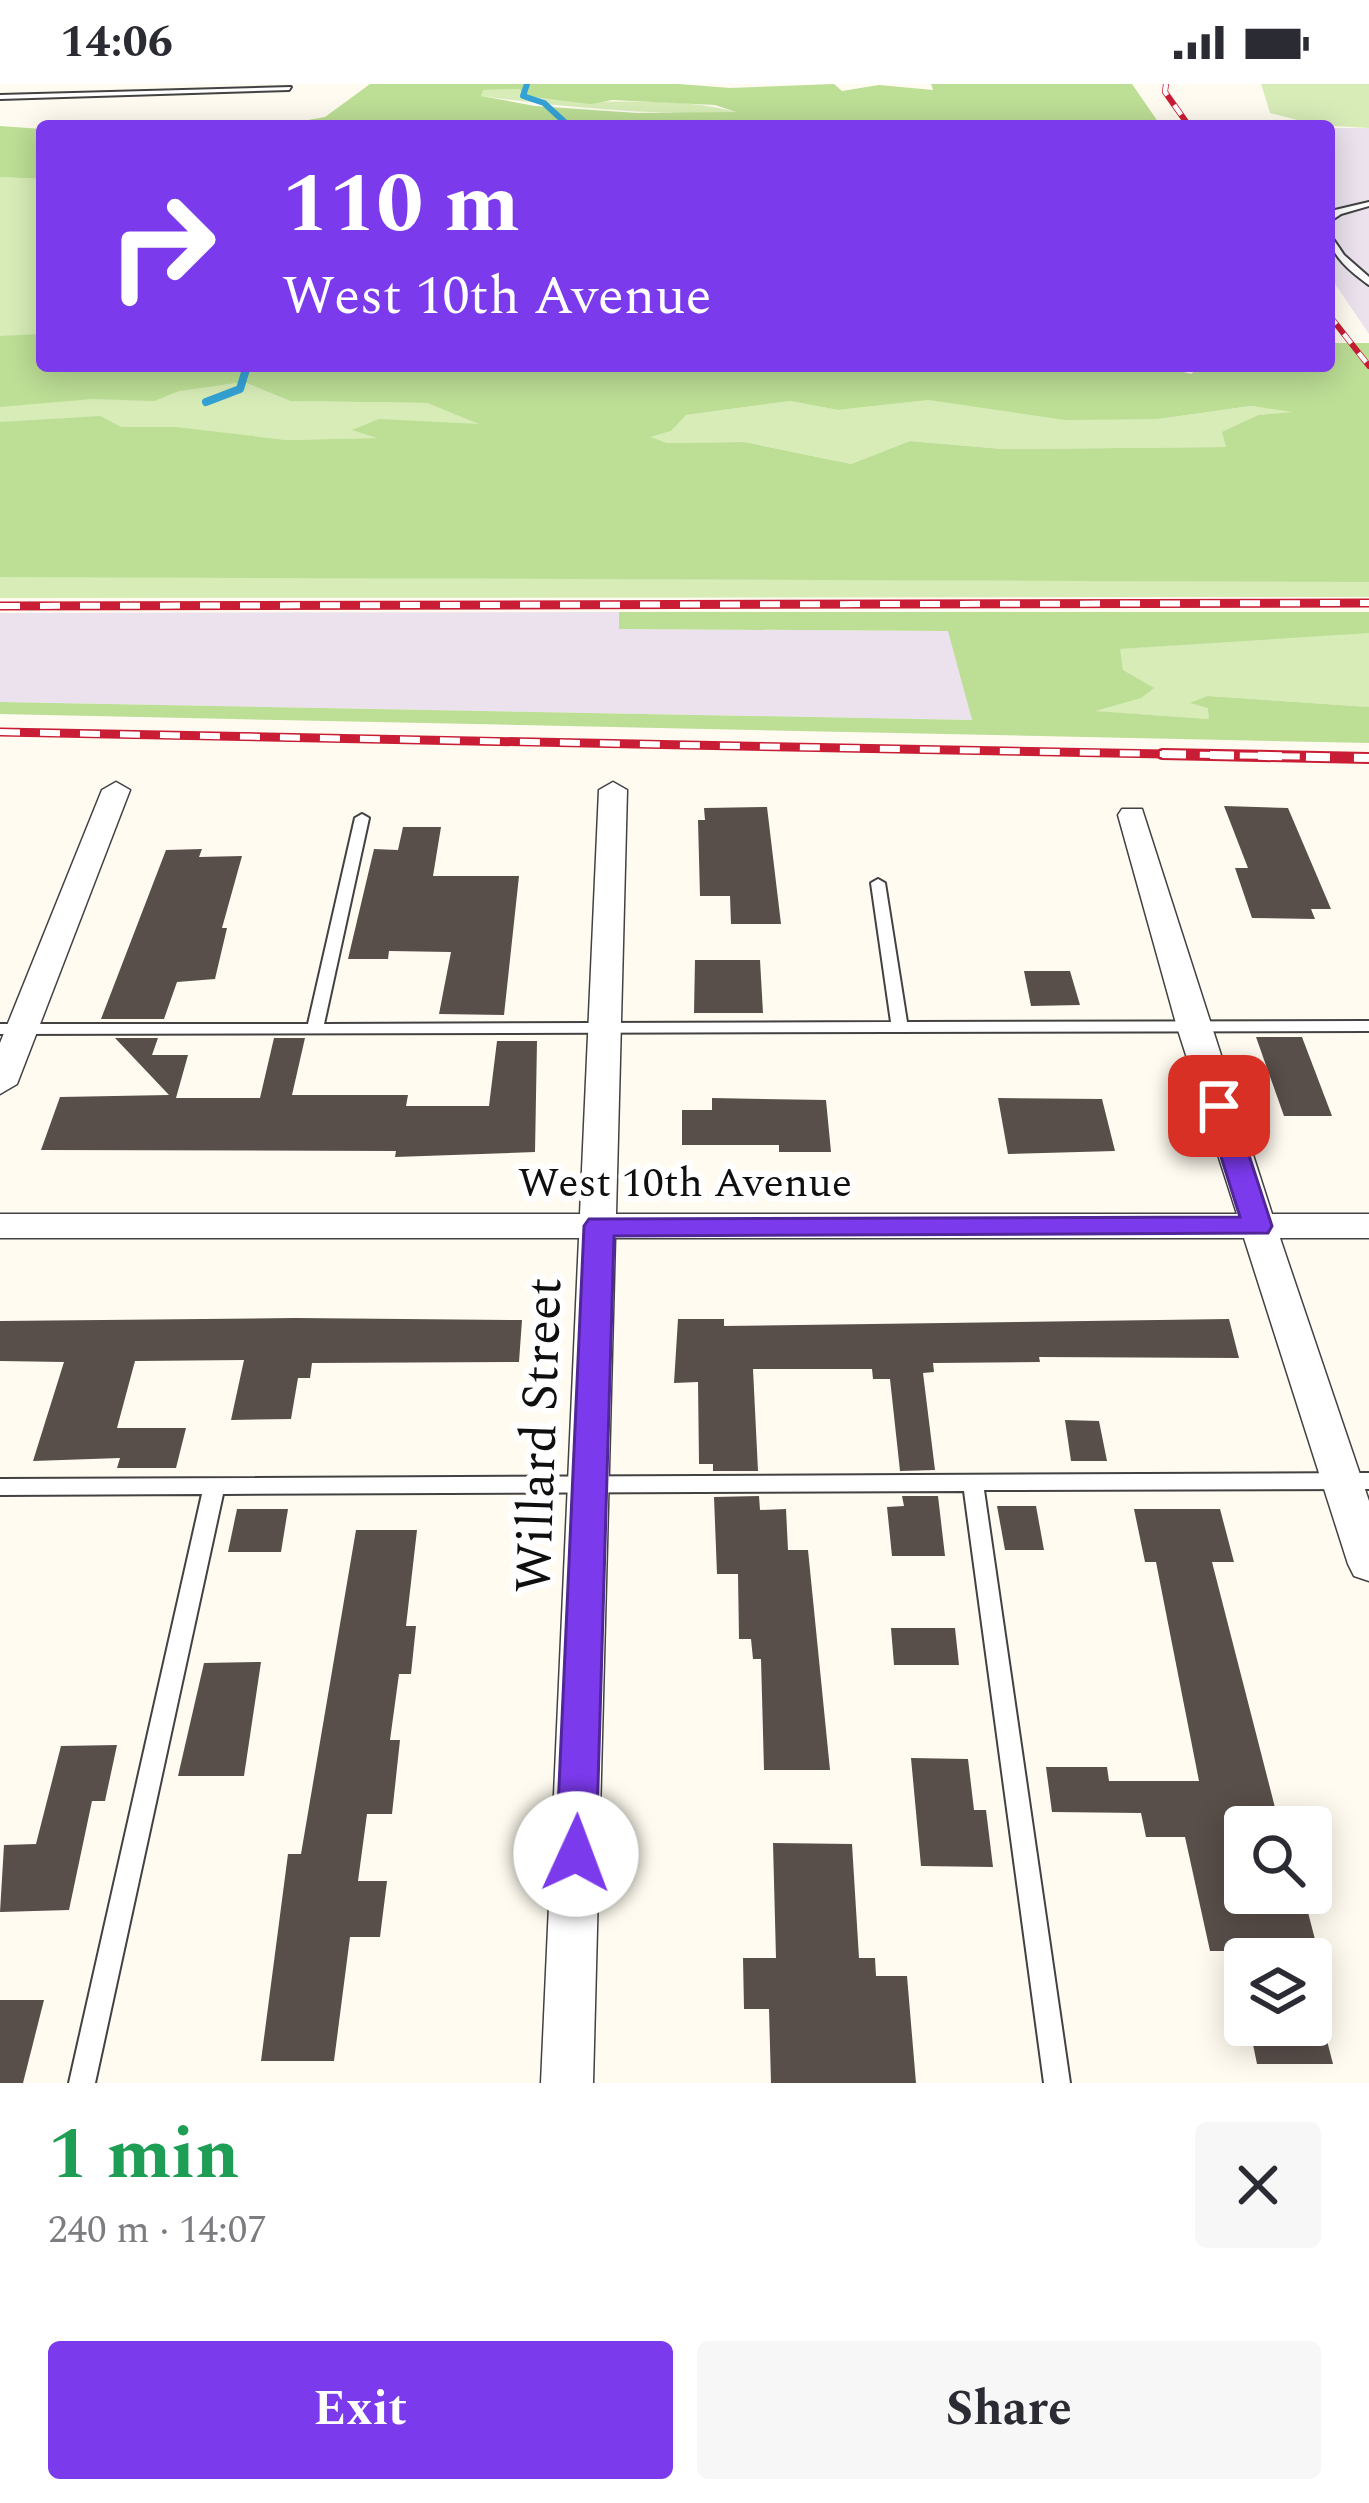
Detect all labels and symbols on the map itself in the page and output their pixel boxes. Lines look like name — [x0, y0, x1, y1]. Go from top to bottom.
pin — [1168, 1055, 1270, 1157]
street label: West 10th Avenue — [518, 1152, 852, 1215]
street label: Willard Street — [496, 1276, 584, 1594]
position arrow — [513, 1791, 639, 1917]

